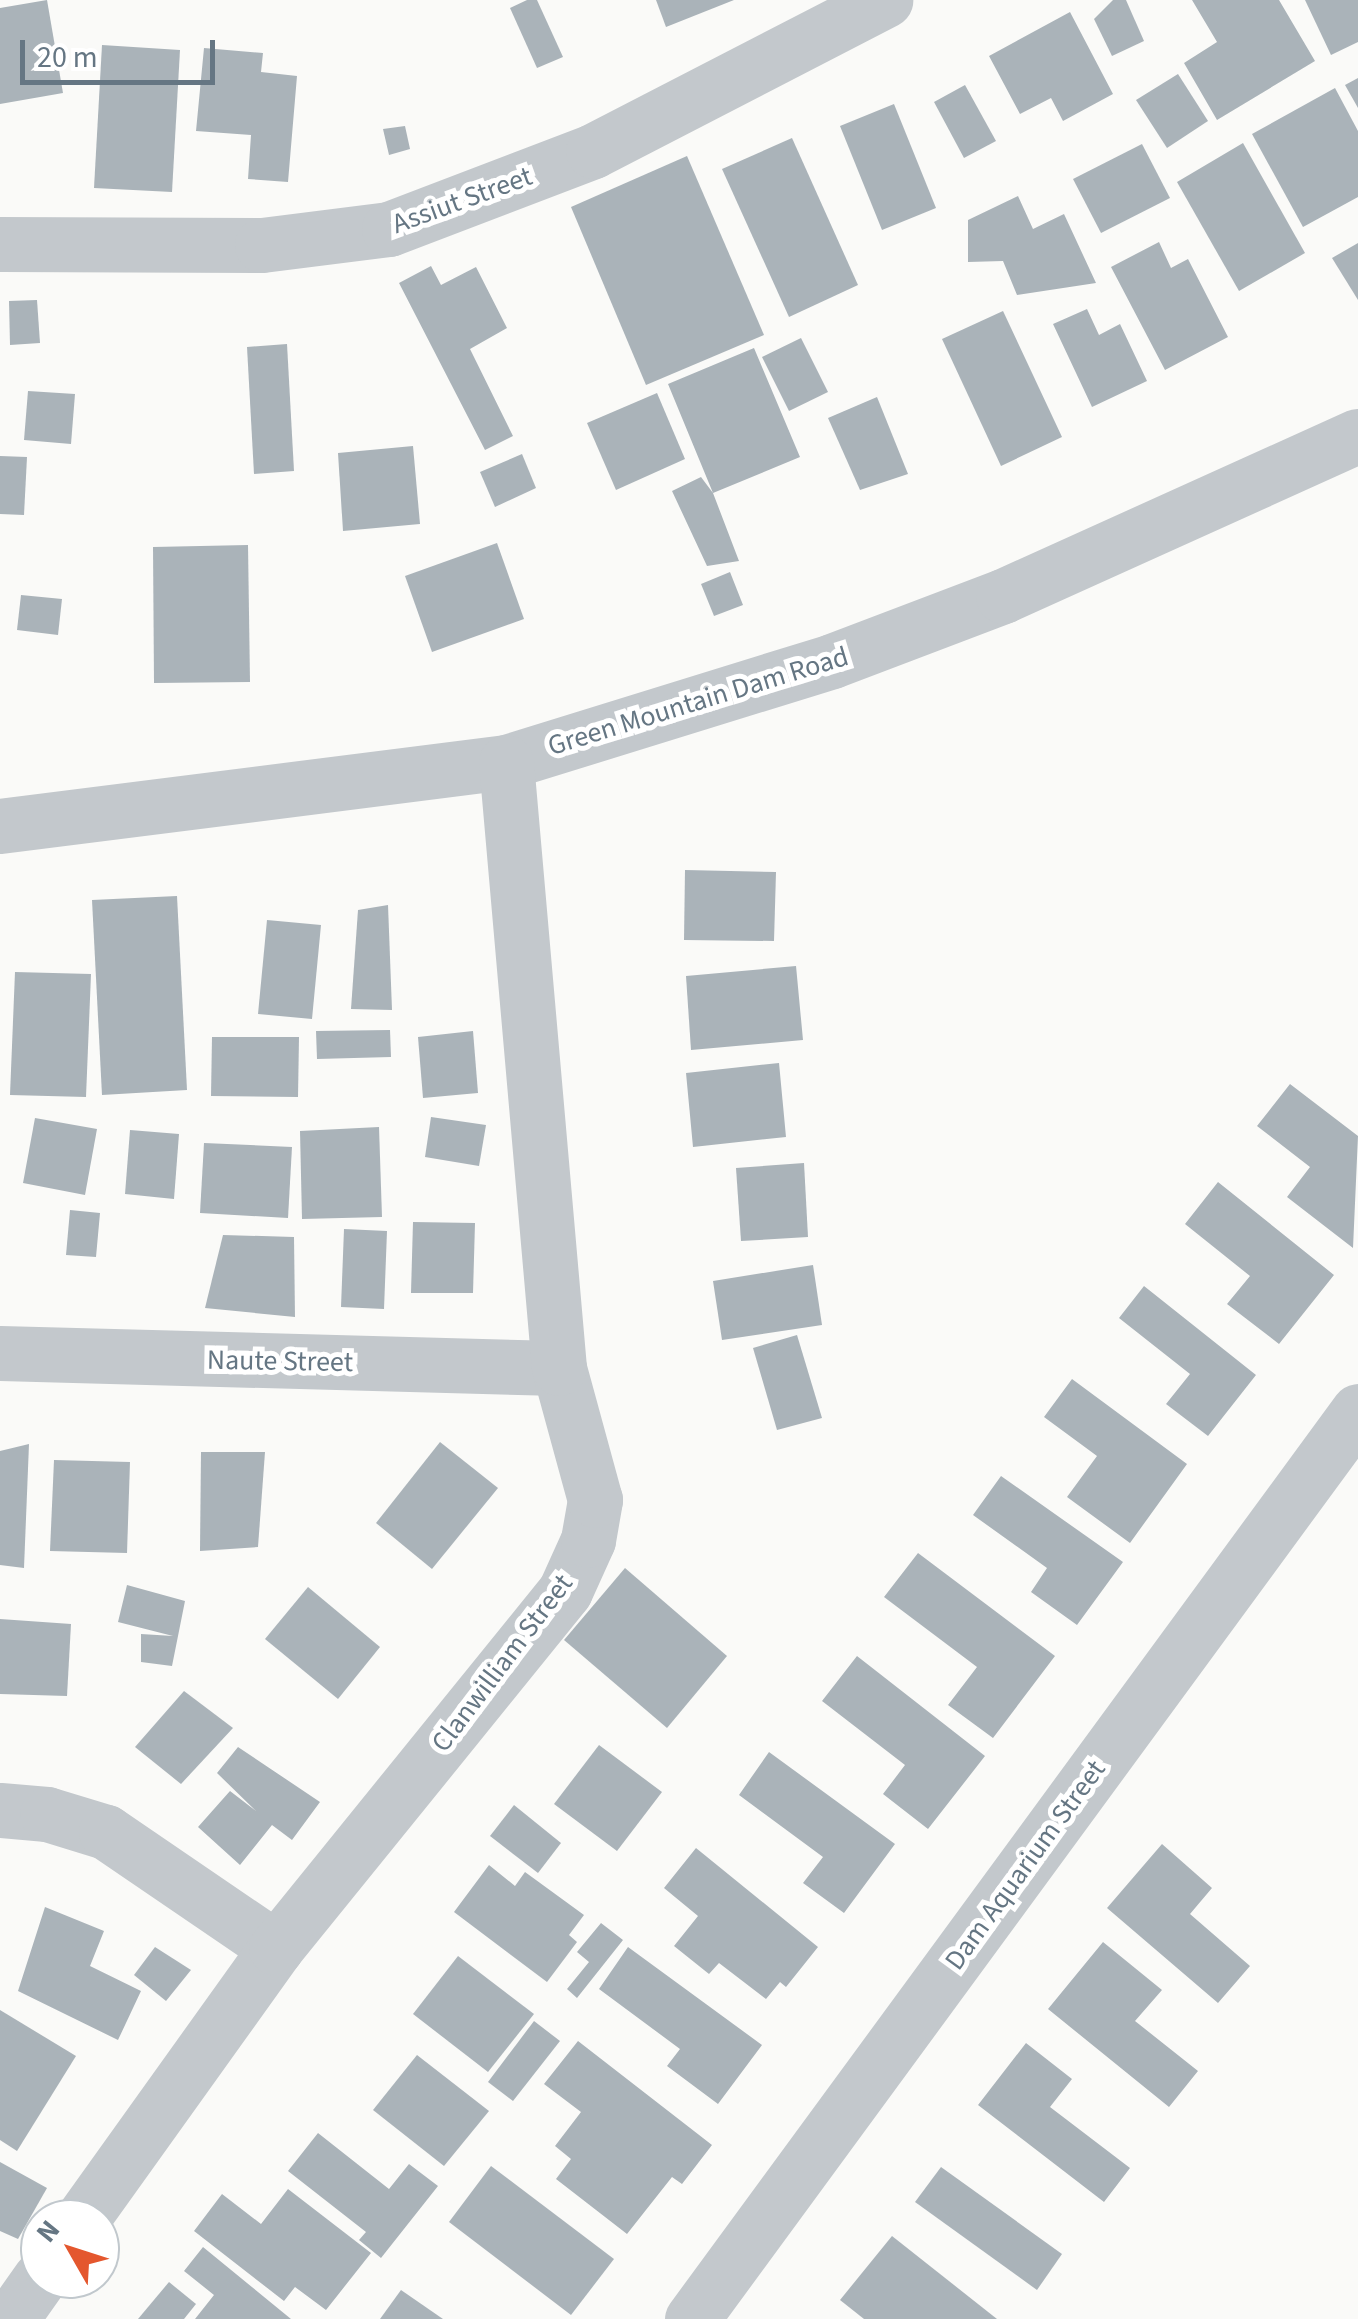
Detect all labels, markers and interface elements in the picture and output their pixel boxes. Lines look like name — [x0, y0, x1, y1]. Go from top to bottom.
scale bar — [25, 20, 220, 82]
text: 20 m — [37, 36, 98, 79]
street label: Assiut Street — [387, 159, 537, 241]
street label: Green Mountain Dam Road — [544, 639, 852, 763]
street label: Naute Street — [207, 1343, 353, 1379]
street label: Clanwilliam Street — [424, 1568, 580, 1758]
street label: Dam Aquarium Street — [938, 1754, 1112, 1976]
north arrow — [20, 2199, 120, 2299]
text: N — [27, 2212, 70, 2251]

